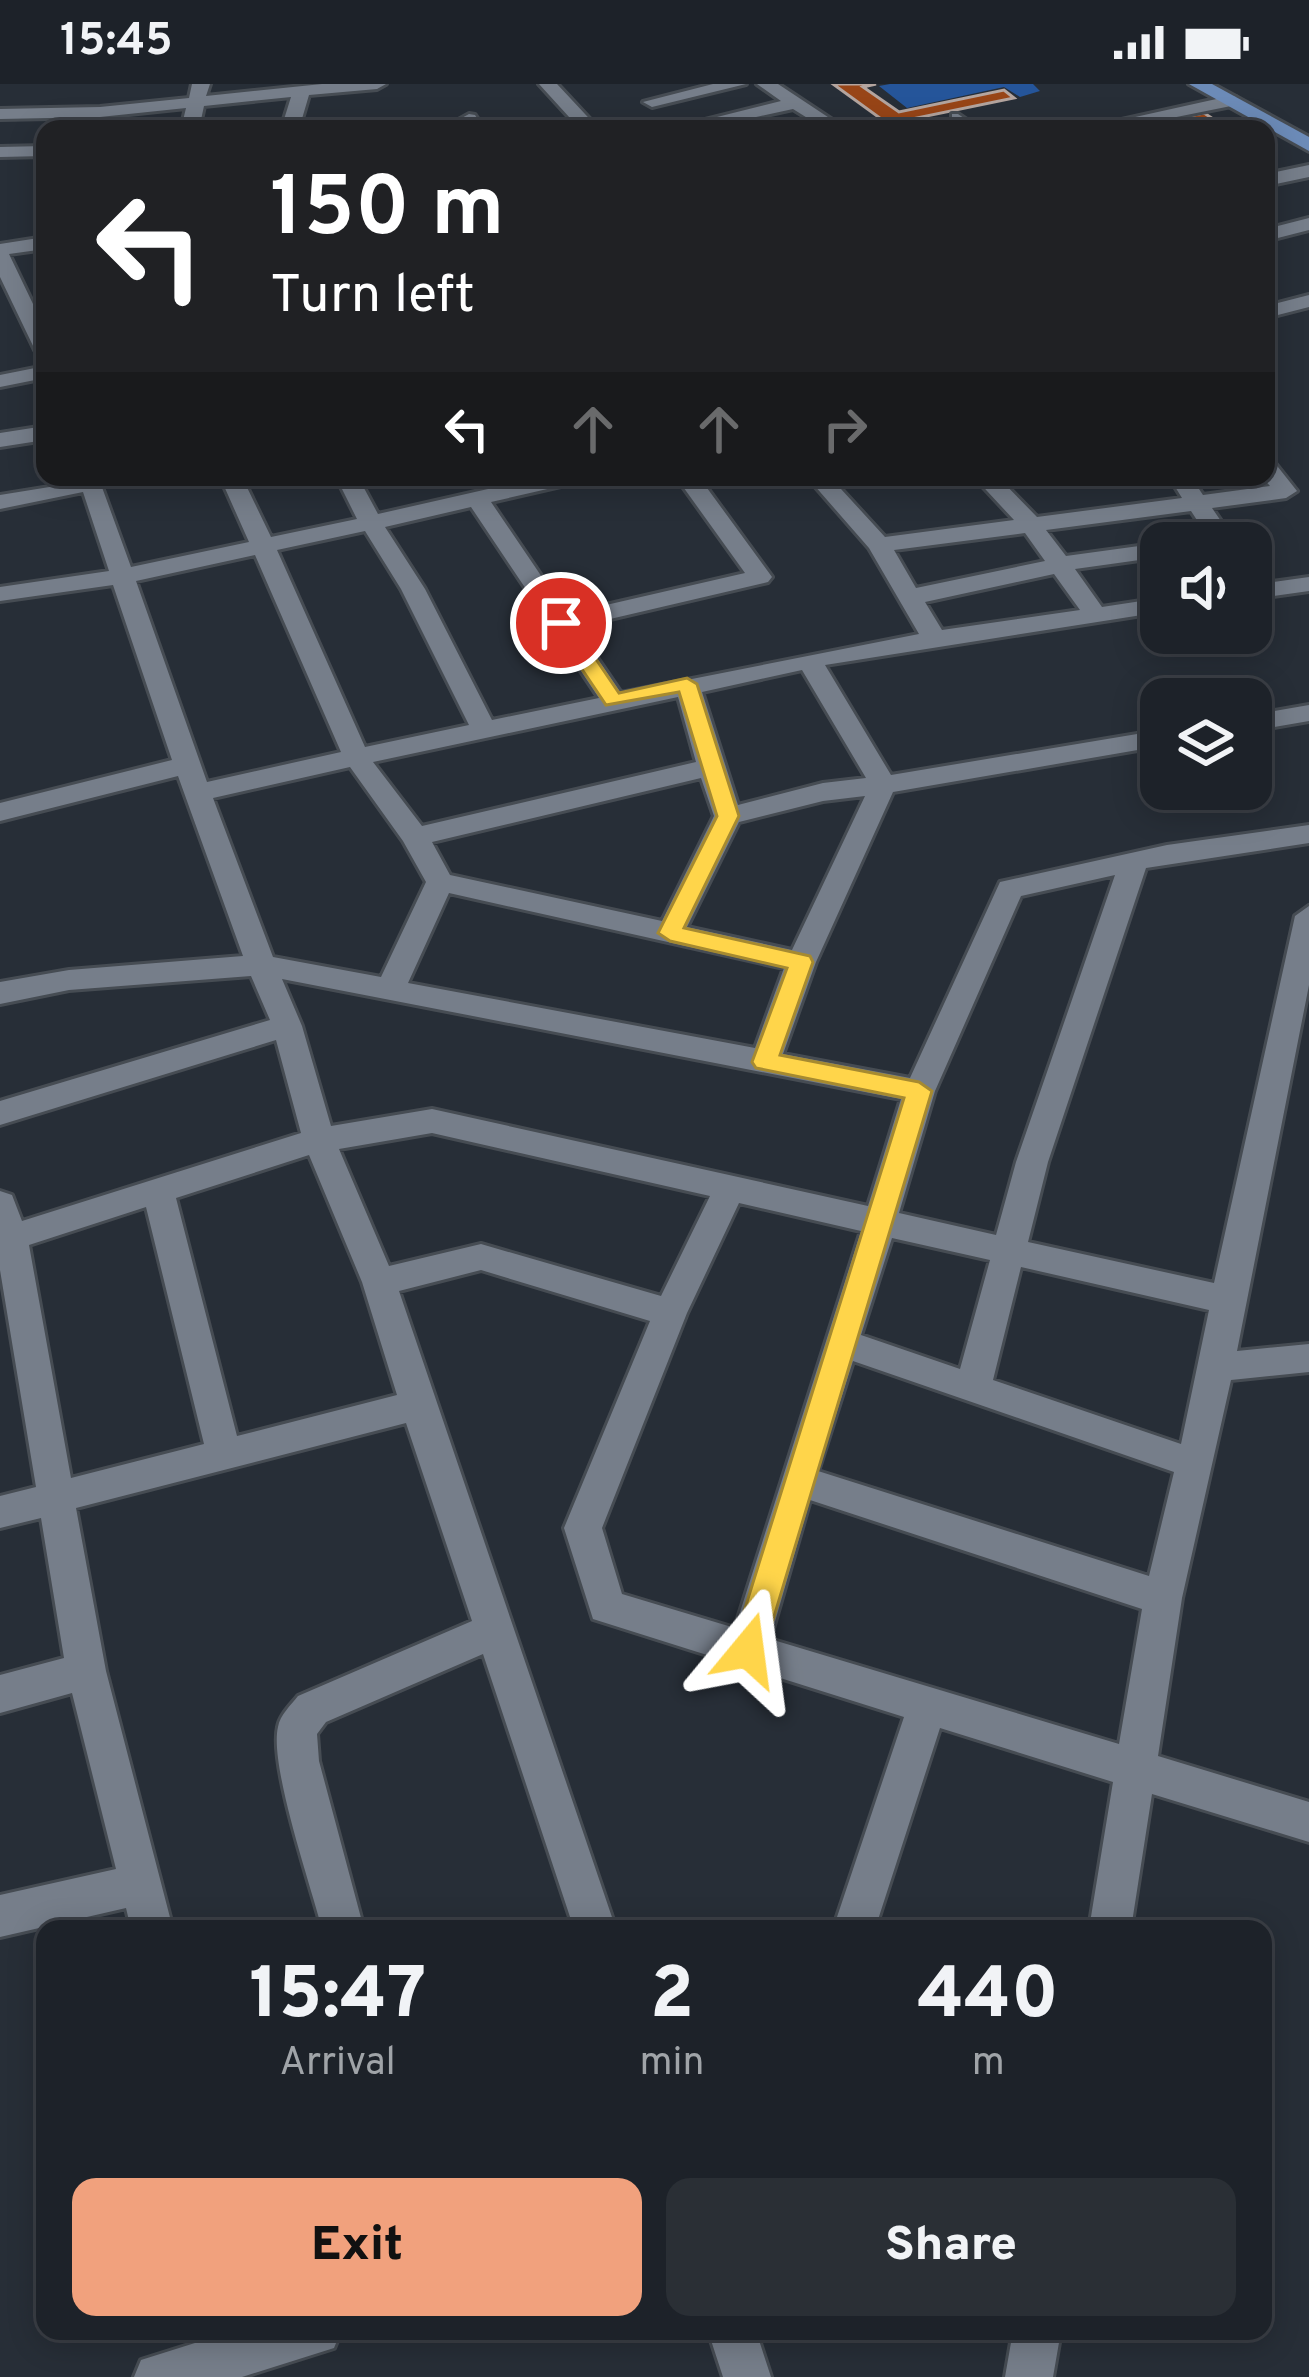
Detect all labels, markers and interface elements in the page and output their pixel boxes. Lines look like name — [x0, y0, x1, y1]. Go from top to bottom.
text: 15:45 — [60, 14, 173, 71]
text: 150 m — [270, 159, 505, 265]
icon: left — [72, 168, 228, 324]
text: Turn left — [270, 263, 475, 332]
icon: left — [434, 396, 500, 462]
icon: ahead — [560, 396, 626, 462]
icon: ahead — [686, 396, 752, 462]
icon: right — [812, 396, 878, 462]
map controls — [1140, 522, 1272, 810]
button: sound — [1140, 522, 1272, 654]
pin — [510, 572, 612, 674]
icon: arrive — [528, 590, 594, 656]
button: layers — [1140, 678, 1272, 810]
position arrow — [685, 1587, 811, 1713]
text: 15:47 — [249, 1952, 426, 2044]
text: 2 — [650, 1952, 694, 2044]
text: 440 — [917, 1952, 1059, 2044]
text: Arrival — [280, 2040, 396, 2089]
text: min — [639, 2040, 704, 2089]
text: m — [972, 2040, 1005, 2089]
button: Exit — [72, 2178, 642, 2316]
button: Share — [666, 2178, 1236, 2316]

